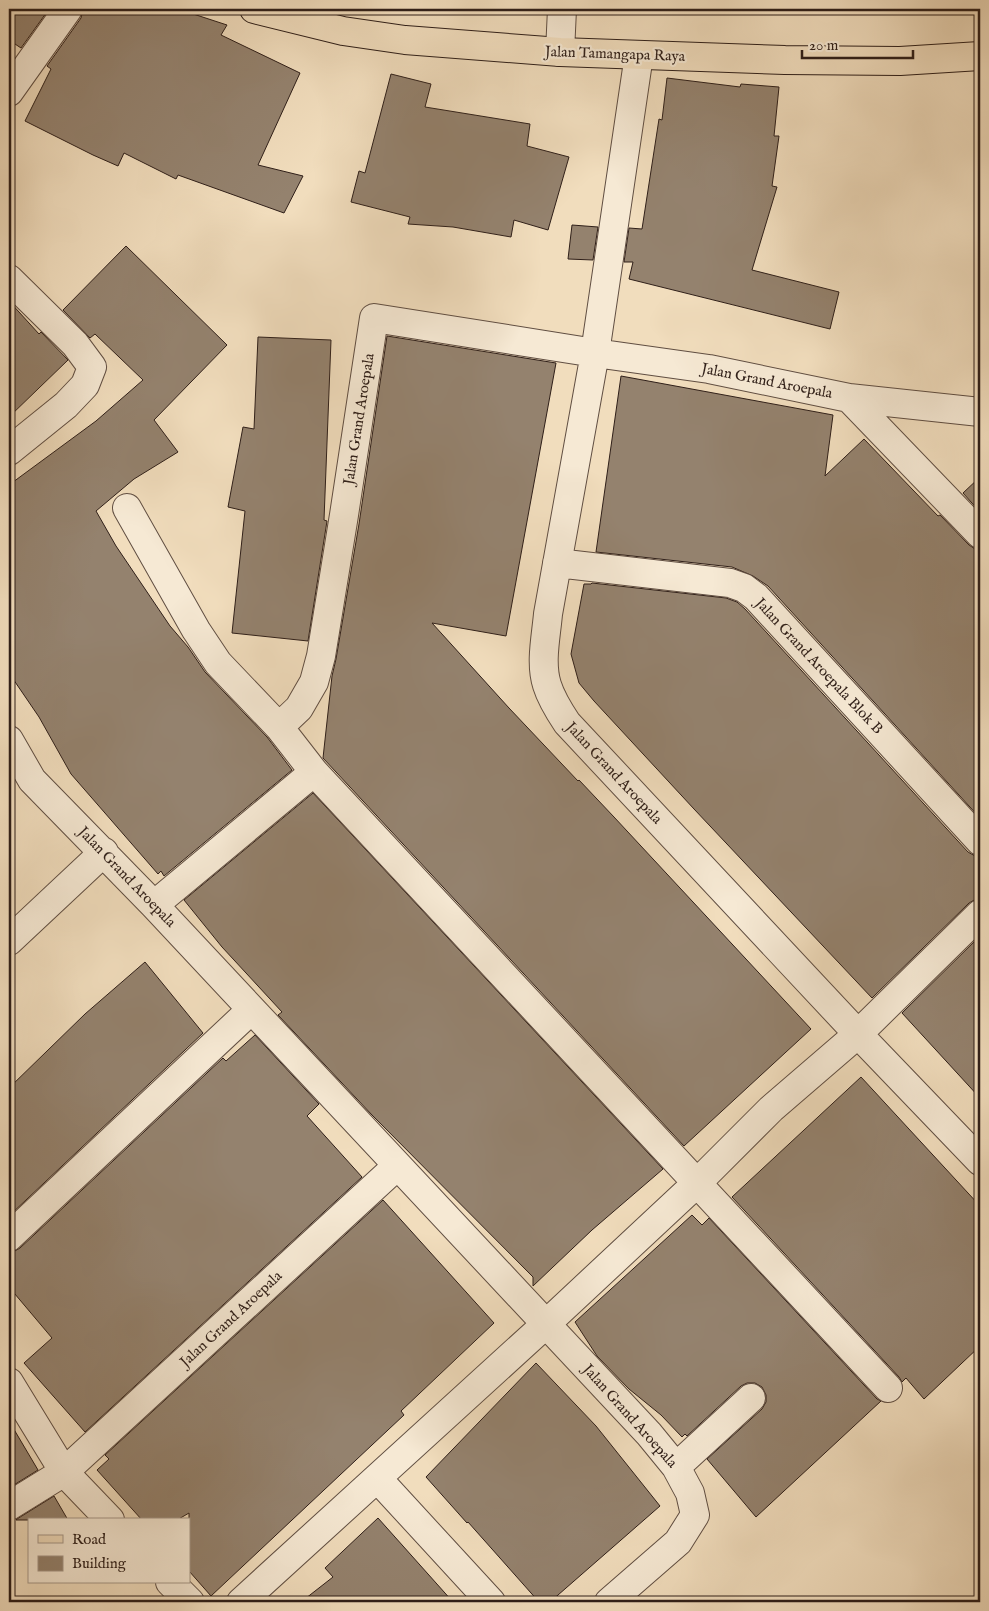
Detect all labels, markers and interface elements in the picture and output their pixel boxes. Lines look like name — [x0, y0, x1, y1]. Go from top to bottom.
scale bar — [802, 28, 913, 60]
text: 20 m — [809, 36, 839, 55]
street label: Jalan Tamangapa Raya — [543, 42, 686, 66]
street label: Jalan Grand Aroepala — [339, 351, 379, 488]
street label: Jalan Grand Aroepala — [698, 359, 835, 403]
street label: Jalan Grand Aroepala Blok B — [749, 592, 887, 738]
street label: Jalan Grand Aroepala — [560, 716, 667, 829]
street label: Jalan Grand Aroepala — [73, 821, 180, 932]
street label: Jalan Grand Aroepala — [174, 1266, 287, 1373]
street label: Jalan Grand Aroepala — [577, 1359, 682, 1472]
legend — [28, 1518, 190, 1584]
text: Road — [72, 1530, 107, 1549]
text: Building — [72, 1554, 127, 1573]

